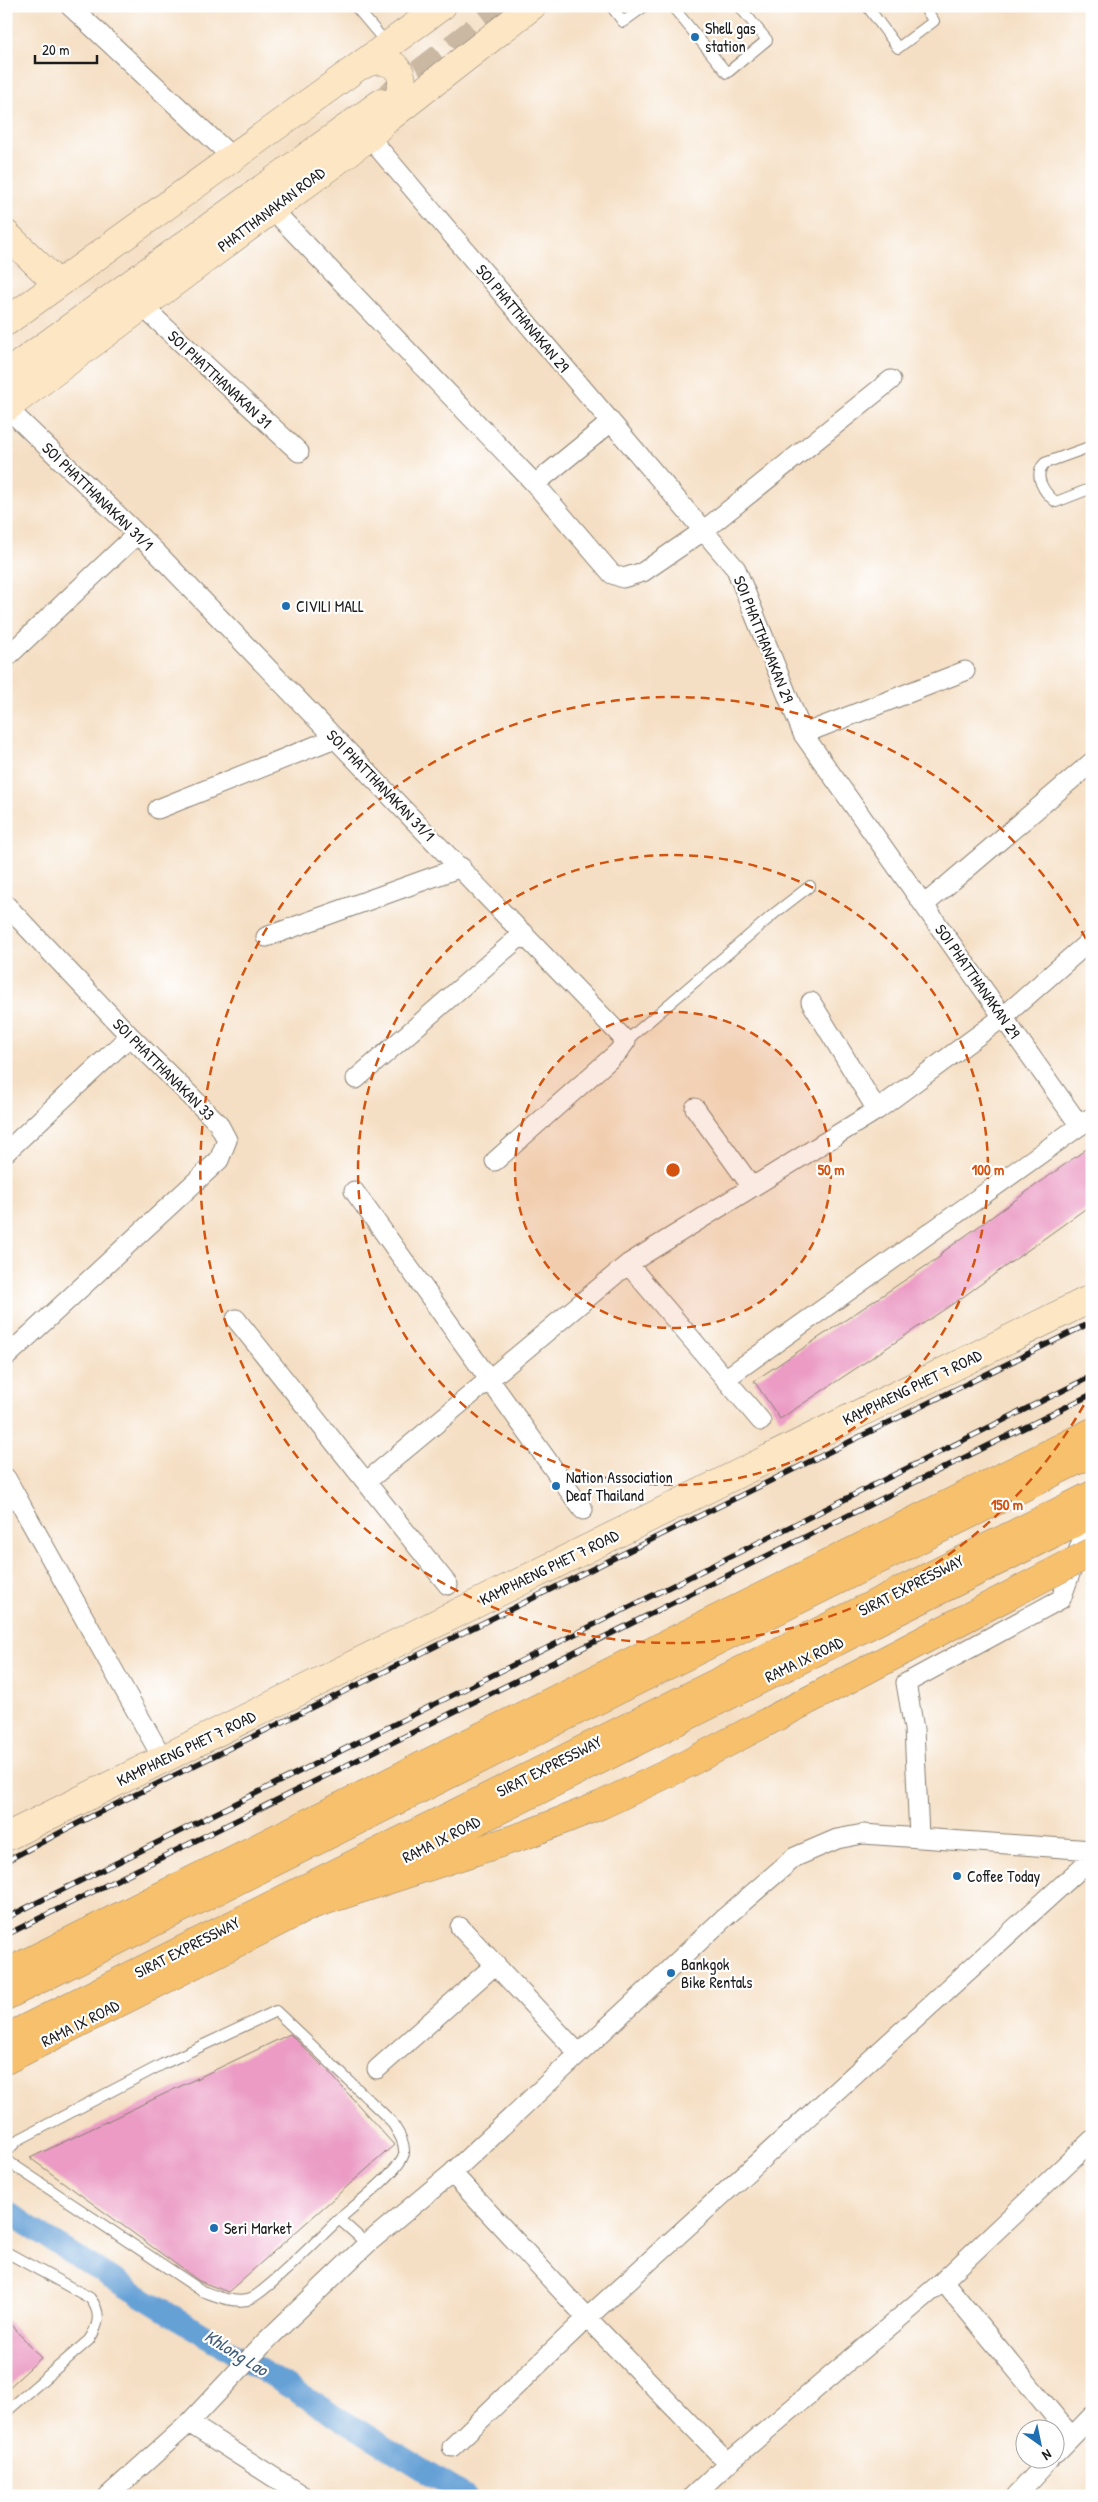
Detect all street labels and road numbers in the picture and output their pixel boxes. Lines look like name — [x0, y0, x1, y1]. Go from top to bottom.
street label: PHATTHANAKAN ROAD — [213, 161, 330, 257]
street label: SOI PHATTHANAKAN 29 — [471, 259, 575, 377]
street label: SOI PHATTHANAKAN 31 — [163, 325, 277, 433]
street label: SOI PHATTHANAKAN 31/1 — [37, 437, 159, 555]
street label: SOI PHATTHANAKAN 29 — [729, 572, 800, 706]
street label: SOI PHATTHANAKAN 31/1 — [322, 724, 440, 846]
street label: SOI PHATTHANAKAN 29 — [930, 919, 1026, 1043]
street label: SOI PHATTHANAKAN 33 — [108, 1013, 220, 1125]
street label: KAMPHAENG PHET 7 ROAD — [839, 1344, 986, 1430]
street label: KAMPHAENG PHET 7 ROAD — [476, 1524, 623, 1610]
street label: SIRAT EXPRESSWAY — [855, 1549, 967, 1621]
street label: RAMA IX ROAD — [761, 1630, 847, 1687]
street label: KAMPHAENG PHET 7 ROAD — [113, 1705, 260, 1791]
street label: SIRAT EXPRESSWAY — [493, 1730, 605, 1802]
street label: RAMA IX ROAD — [398, 1810, 484, 1868]
street label: SIRAT EXPRESSWAY — [131, 1911, 243, 1983]
street label: RAMA IX ROAD — [37, 1994, 123, 2052]

